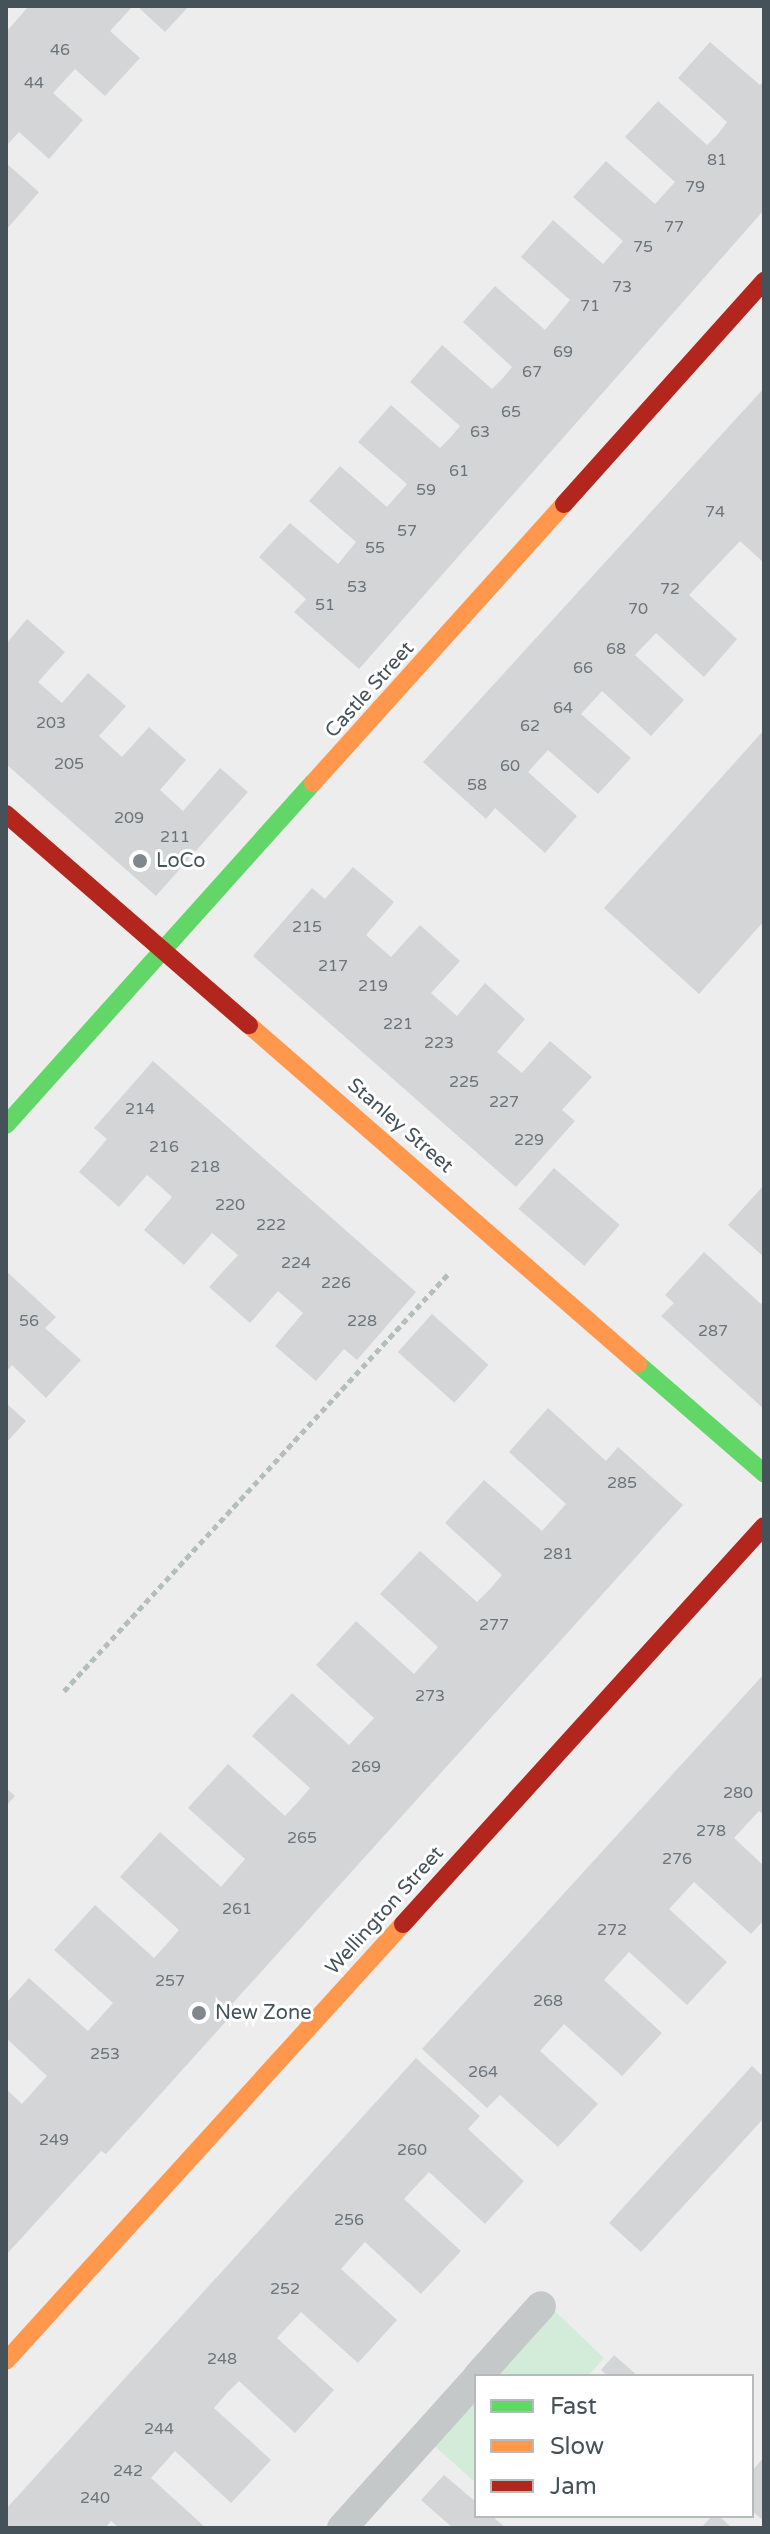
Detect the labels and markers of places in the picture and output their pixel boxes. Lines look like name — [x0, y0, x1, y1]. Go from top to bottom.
place label: LoCo — [156, 849, 205, 873]
marker: LoCo — [131, 852, 149, 870]
place label: New Zone — [215, 2001, 311, 2025]
marker: New Zone — [190, 2004, 208, 2022]

